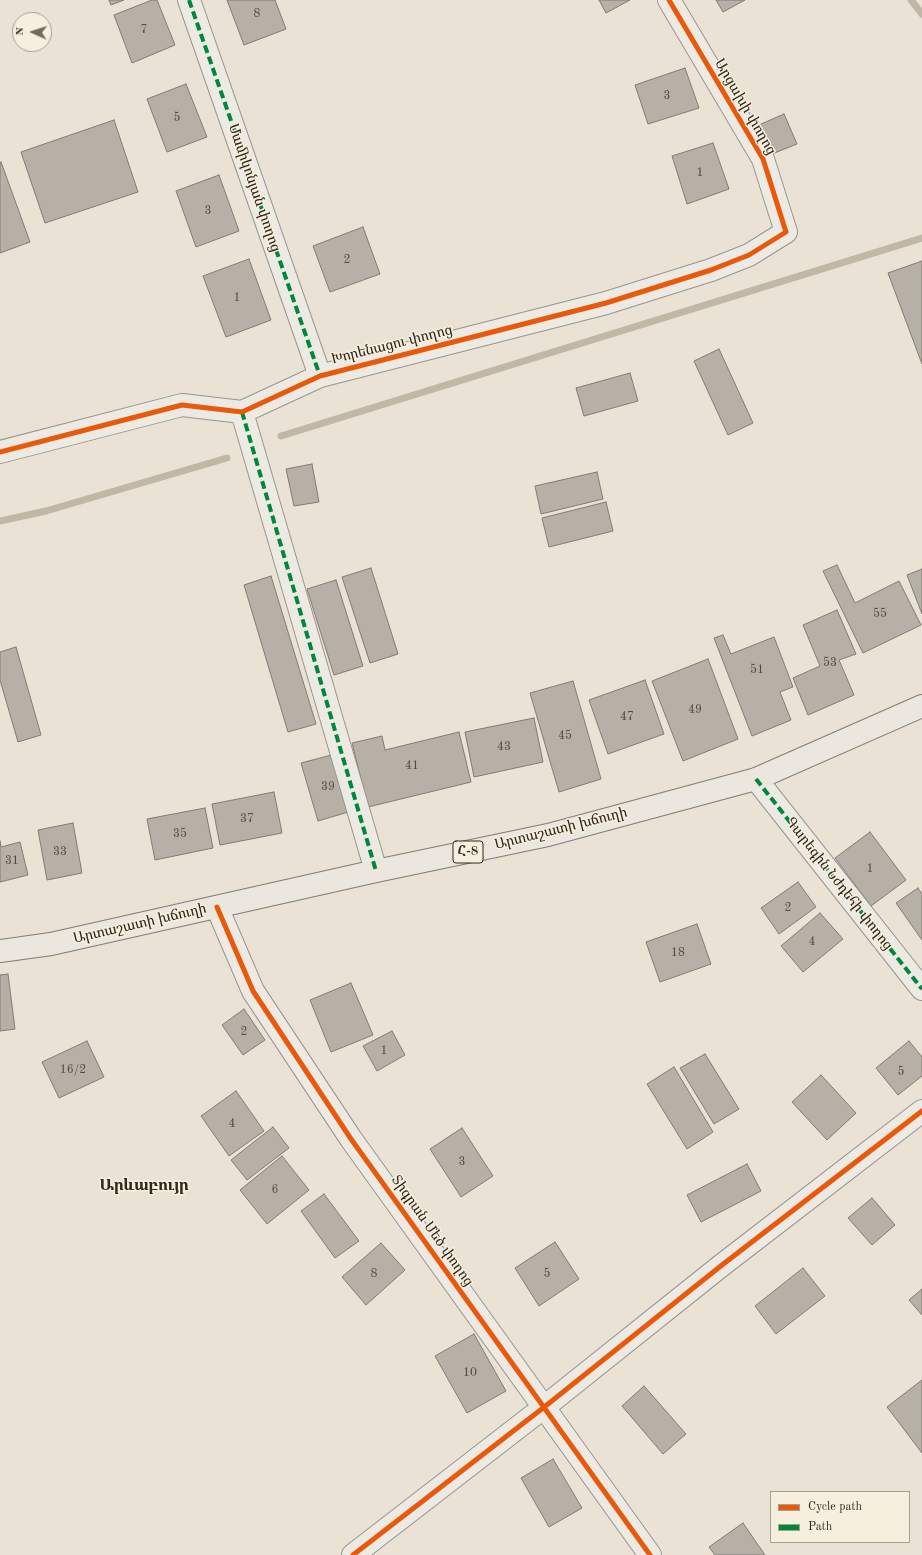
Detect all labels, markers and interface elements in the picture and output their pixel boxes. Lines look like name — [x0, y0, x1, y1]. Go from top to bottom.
house number: 8 — [254, 7, 260, 21]
north arrow — [12, 12, 52, 52]
house number: 7 — [141, 23, 147, 37]
text: N — [15, 27, 26, 36]
street label: Արցախի փողոց — [711, 56, 779, 158]
house number: 3 — [664, 89, 670, 103]
house number: 5 — [174, 111, 180, 125]
street label: Մամիկոնյան փողոց — [224, 122, 284, 254]
house number: 1 — [697, 166, 703, 180]
house number: 3 — [205, 204, 211, 218]
house number: 2 — [344, 253, 350, 267]
house number: 1 — [234, 291, 240, 305]
street label: Խորենացու փողոց — [330, 322, 454, 368]
house number: 55 — [873, 607, 887, 621]
house number: 53 — [823, 656, 837, 670]
house number: 51 — [750, 663, 764, 677]
house number: 49 — [688, 703, 702, 717]
house number: 47 — [620, 710, 634, 724]
house number: 45 — [558, 729, 572, 743]
house number: 43 — [497, 740, 511, 754]
house number: 41 — [405, 759, 419, 773]
house number: 39 — [321, 780, 335, 794]
street label: Արտաշատի խճուղի — [493, 804, 629, 854]
house number: 37 — [240, 812, 254, 826]
street label: Գարեգին Նժդեհի փողոց — [782, 814, 896, 954]
house number: 35 — [173, 827, 187, 841]
road number: Հ-8 — [453, 841, 483, 863]
house number: 33 — [53, 845, 67, 859]
house number: 31 — [5, 854, 19, 868]
house number: 1 — [867, 862, 873, 876]
street label: Արտաշատի խճուղի — [72, 901, 208, 947]
house number: 2 — [785, 901, 791, 915]
house number: 4 — [809, 935, 815, 949]
house number: 18 — [671, 946, 685, 960]
house number: 2 — [241, 1025, 247, 1039]
house number: 1 — [381, 1044, 387, 1058]
house number: 16/2 — [60, 1063, 86, 1077]
house number: 5 — [898, 1065, 904, 1079]
house number: 4 — [229, 1117, 235, 1131]
house number: 3 — [459, 1155, 465, 1169]
street label: Տիգրան Մեծ փողոց — [387, 1172, 477, 1290]
district label: Արևաբույր — [99, 1176, 189, 1196]
house number: 6 — [272, 1183, 278, 1197]
house number: 8 — [371, 1267, 377, 1281]
house number: 5 — [544, 1267, 550, 1281]
house number: 10 — [463, 1366, 477, 1380]
legend — [770, 1491, 910, 1543]
text: Cycle path — [808, 1501, 862, 1513]
text: Path — [808, 1521, 832, 1533]

